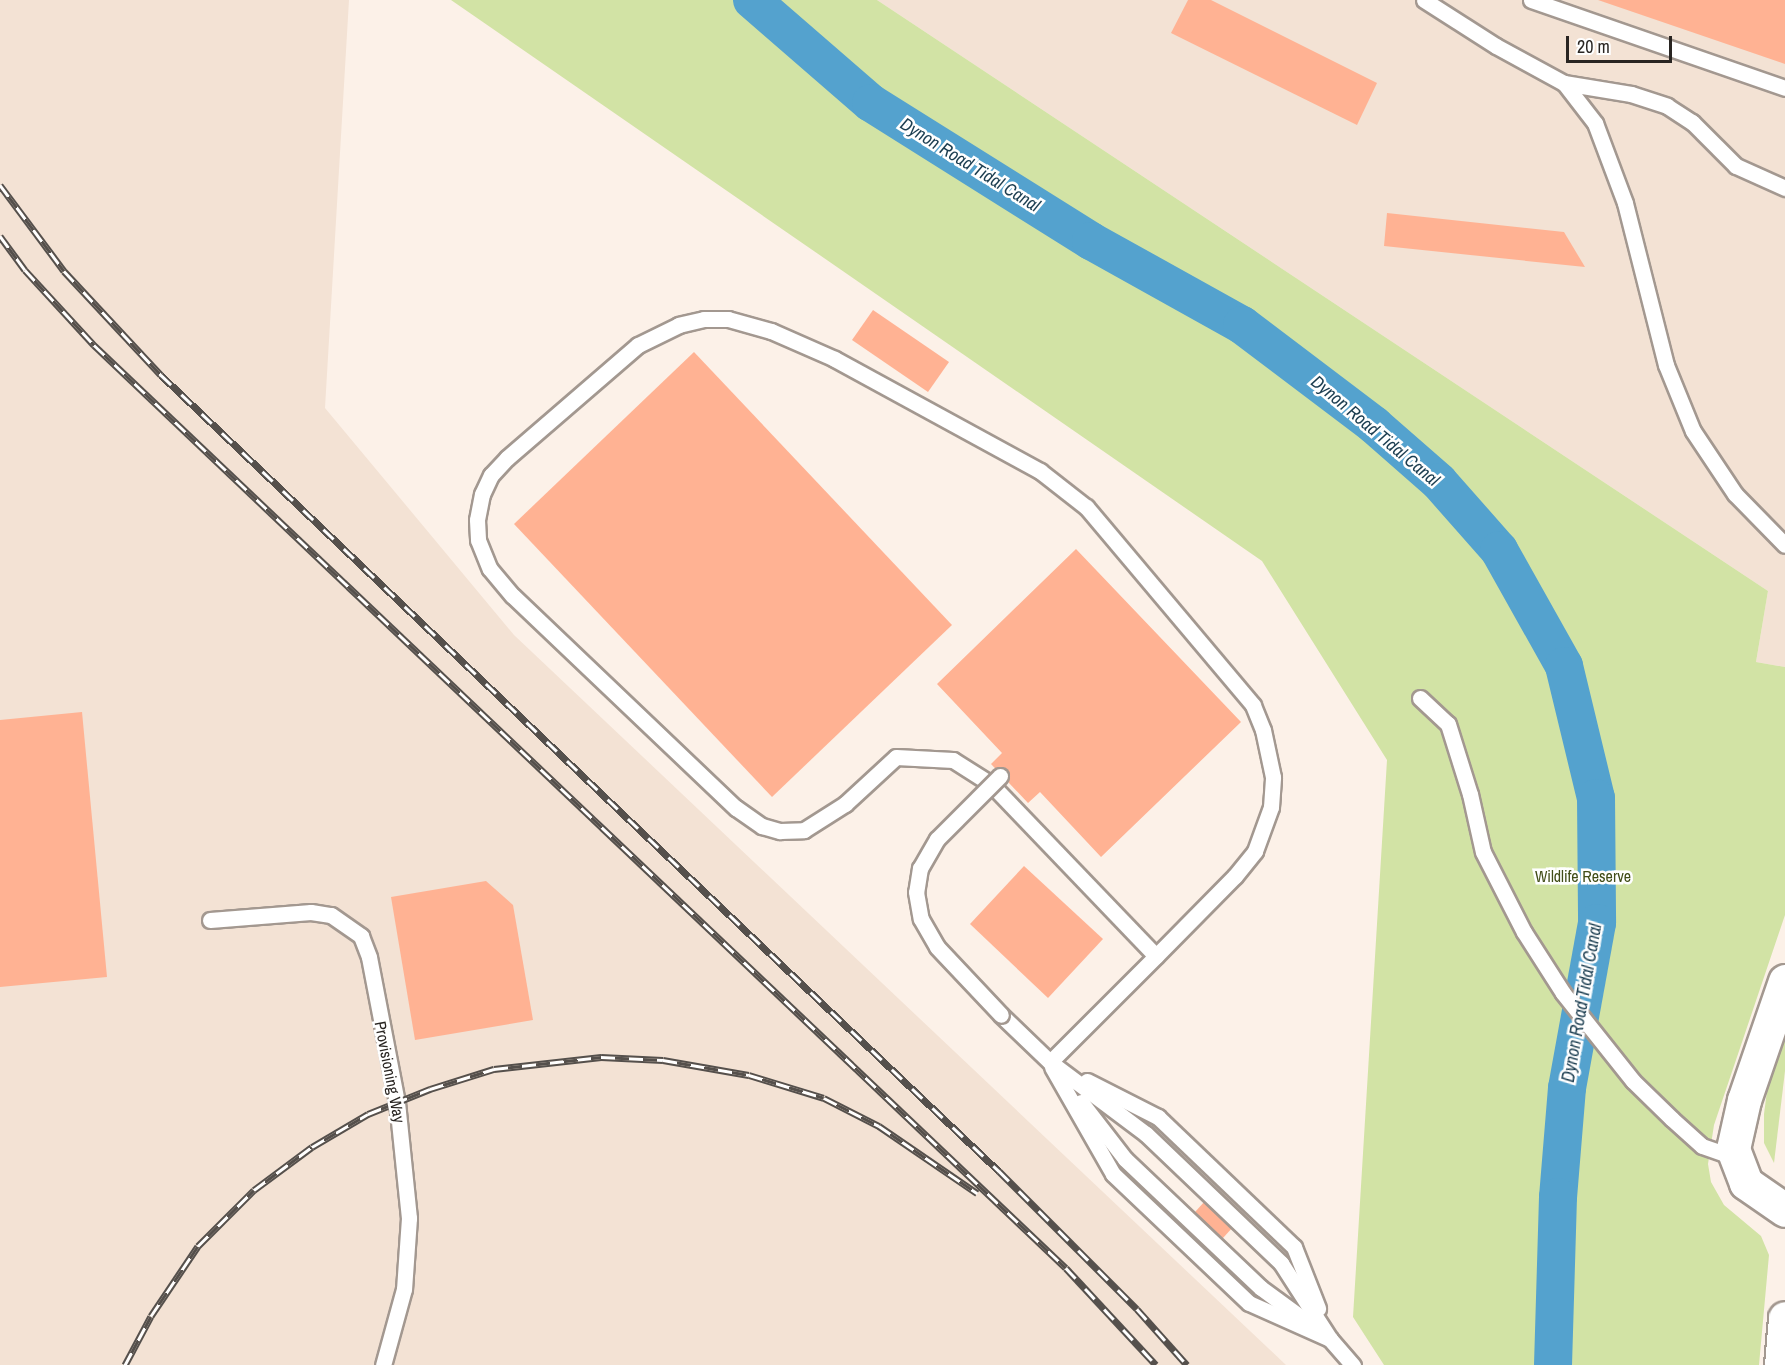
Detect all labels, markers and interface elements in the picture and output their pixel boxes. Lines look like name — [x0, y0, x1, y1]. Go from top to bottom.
scale bar — [1569, 24, 1676, 62]
text: 20 m — [1577, 34, 1610, 59]
water label: Dynon Road Tidal Canal — [896, 113, 1044, 217]
water label: Dynon Road Tidal Canal — [1306, 371, 1444, 491]
park label: Wildlife Reserve — [1535, 866, 1631, 886]
water label: Dynon Road Tidal Canal — [1557, 922, 1607, 1084]
street label: Provisioning Way — [371, 1020, 409, 1124]

